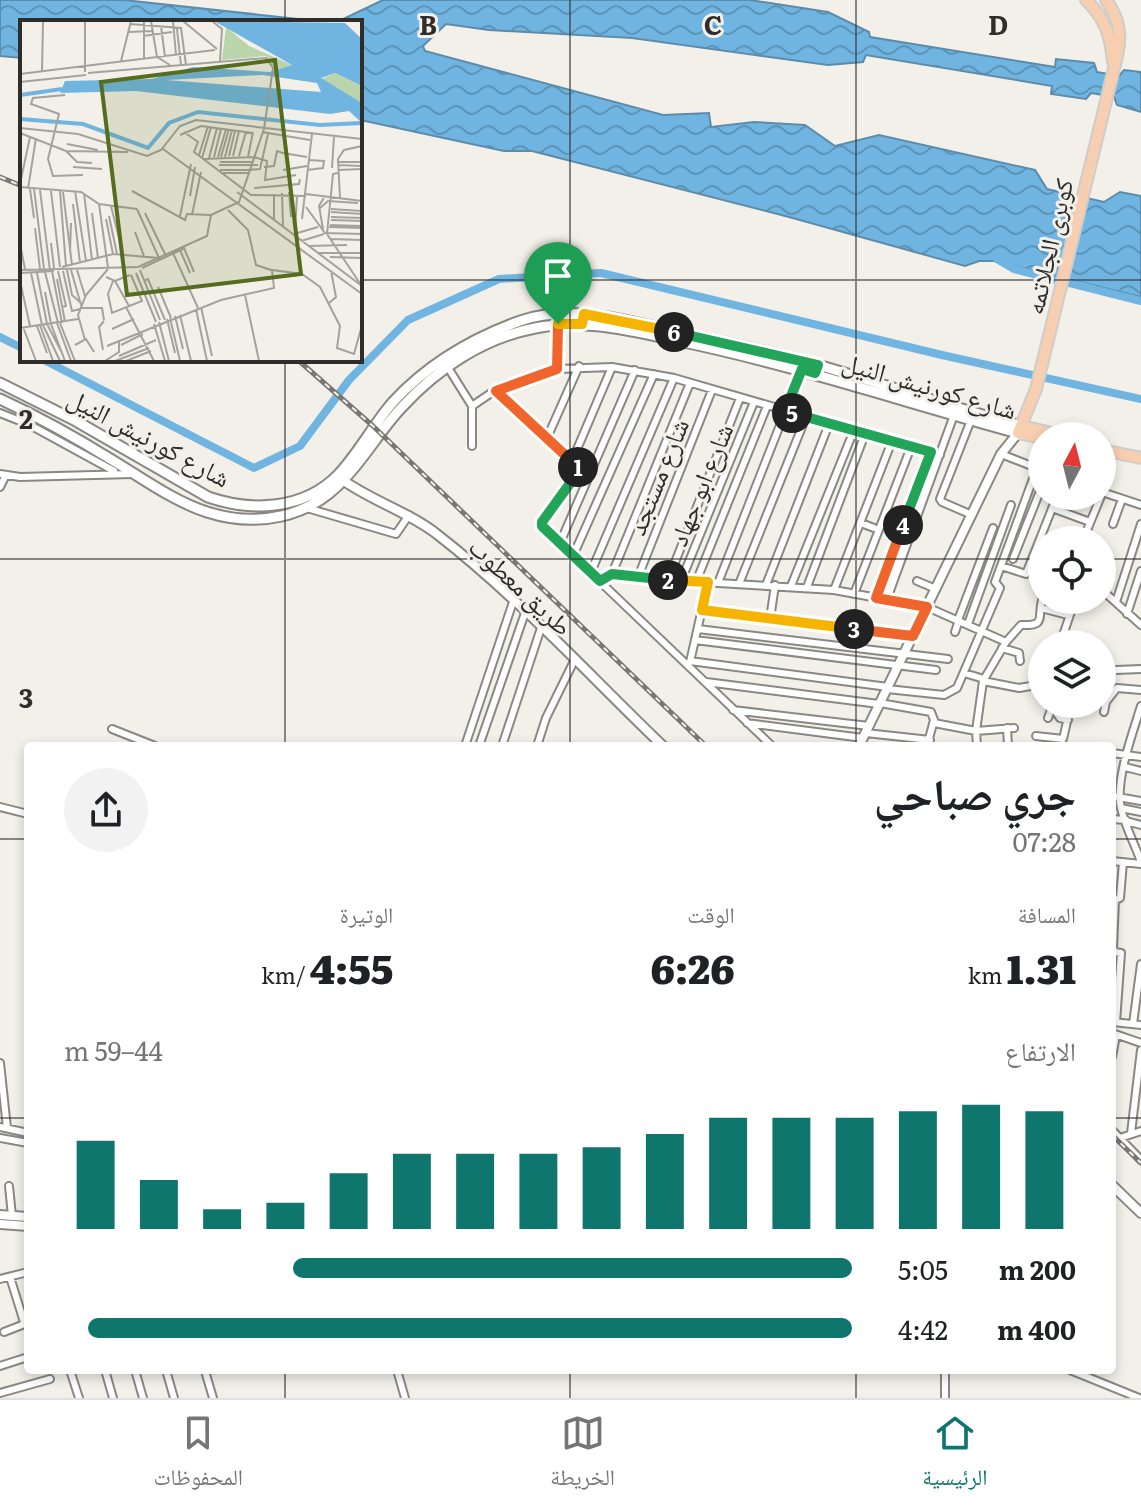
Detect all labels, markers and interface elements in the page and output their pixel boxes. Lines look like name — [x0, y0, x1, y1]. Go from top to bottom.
text: B — [419, 4, 437, 43]
text: C — [704, 4, 722, 43]
text: D — [988, 4, 1008, 43]
inset map — [20, 20, 362, 362]
street label: كوبرى الجلاتمه — [1012, 174, 1082, 318]
pin — [524, 242, 592, 324]
icon: arrive — [536, 254, 580, 298]
pin: 6 — [654, 312, 694, 352]
text: 6 — [668, 315, 680, 348]
street label: شارع كورنيش النيل — [838, 340, 1022, 428]
street label: شارع كورنيش النيل — [61, 377, 239, 495]
pin: 5 — [772, 393, 812, 433]
text: 5 — [786, 396, 798, 429]
text: 2 — [19, 398, 33, 437]
street label: شارع مستجد — [615, 412, 697, 540]
street label: شارع ابو جهاد — [657, 417, 741, 551]
north arrow — [1028, 422, 1116, 510]
map controls — [1028, 422, 1116, 718]
pin: 1 — [558, 447, 598, 487]
text: 1 — [573, 450, 583, 483]
pin: 4 — [883, 505, 923, 545]
text: 4 — [896, 508, 910, 541]
button: locate — [1028, 526, 1116, 614]
street label: طريق معطوب — [461, 527, 583, 643]
pin: 2 — [648, 560, 688, 600]
text: 2 — [662, 563, 674, 596]
pin: 3 — [834, 609, 874, 649]
text: 3 — [848, 612, 860, 645]
button: layers — [1028, 630, 1116, 718]
text: 3 — [19, 677, 33, 716]
text: جري صباحي — [874, 758, 1076, 824]
button: share — [64, 768, 148, 852]
text: 07:28 — [1012, 821, 1076, 860]
text: الوتيرة — [340, 897, 393, 930]
text: الوقت — [687, 897, 735, 930]
text: المسافة — [1018, 897, 1076, 930]
text: 4:55 — [310, 937, 393, 996]
text: 6:26 — [651, 937, 735, 996]
text: 1.31 — [1007, 937, 1076, 996]
text: /km — [261, 958, 310, 991]
text: km — [968, 958, 1007, 991]
text: 44–59 m — [64, 1030, 163, 1069]
text: الارتفاع — [1005, 1030, 1076, 1069]
text: 5:05 — [898, 1249, 948, 1288]
text: 200 m — [999, 1249, 1076, 1288]
text: 4:42 — [898, 1309, 948, 1348]
text: 400 m — [997, 1309, 1076, 1348]
tab: المحفوظات — [154, 1411, 243, 1499]
tab: الخريطة — [550, 1411, 615, 1499]
tab: الرئيسية — [922, 1411, 987, 1499]

